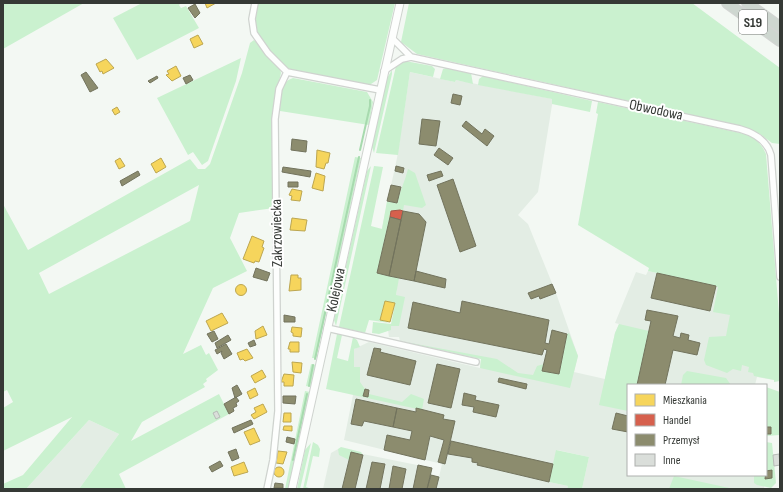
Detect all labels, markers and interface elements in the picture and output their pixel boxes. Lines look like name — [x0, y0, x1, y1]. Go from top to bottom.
road number: S19 — [739, 10, 767, 34]
street label: Obwodowa — [627, 95, 685, 125]
street label: Zakrzowiecka — [267, 199, 287, 267]
street label: Kolejowa — [322, 266, 350, 314]
legend — [627, 384, 767, 476]
text: Mieszkania — [663, 393, 707, 408]
text: Handel — [663, 413, 691, 428]
text: Przemysł — [663, 433, 700, 448]
text: Inne — [663, 453, 681, 468]

